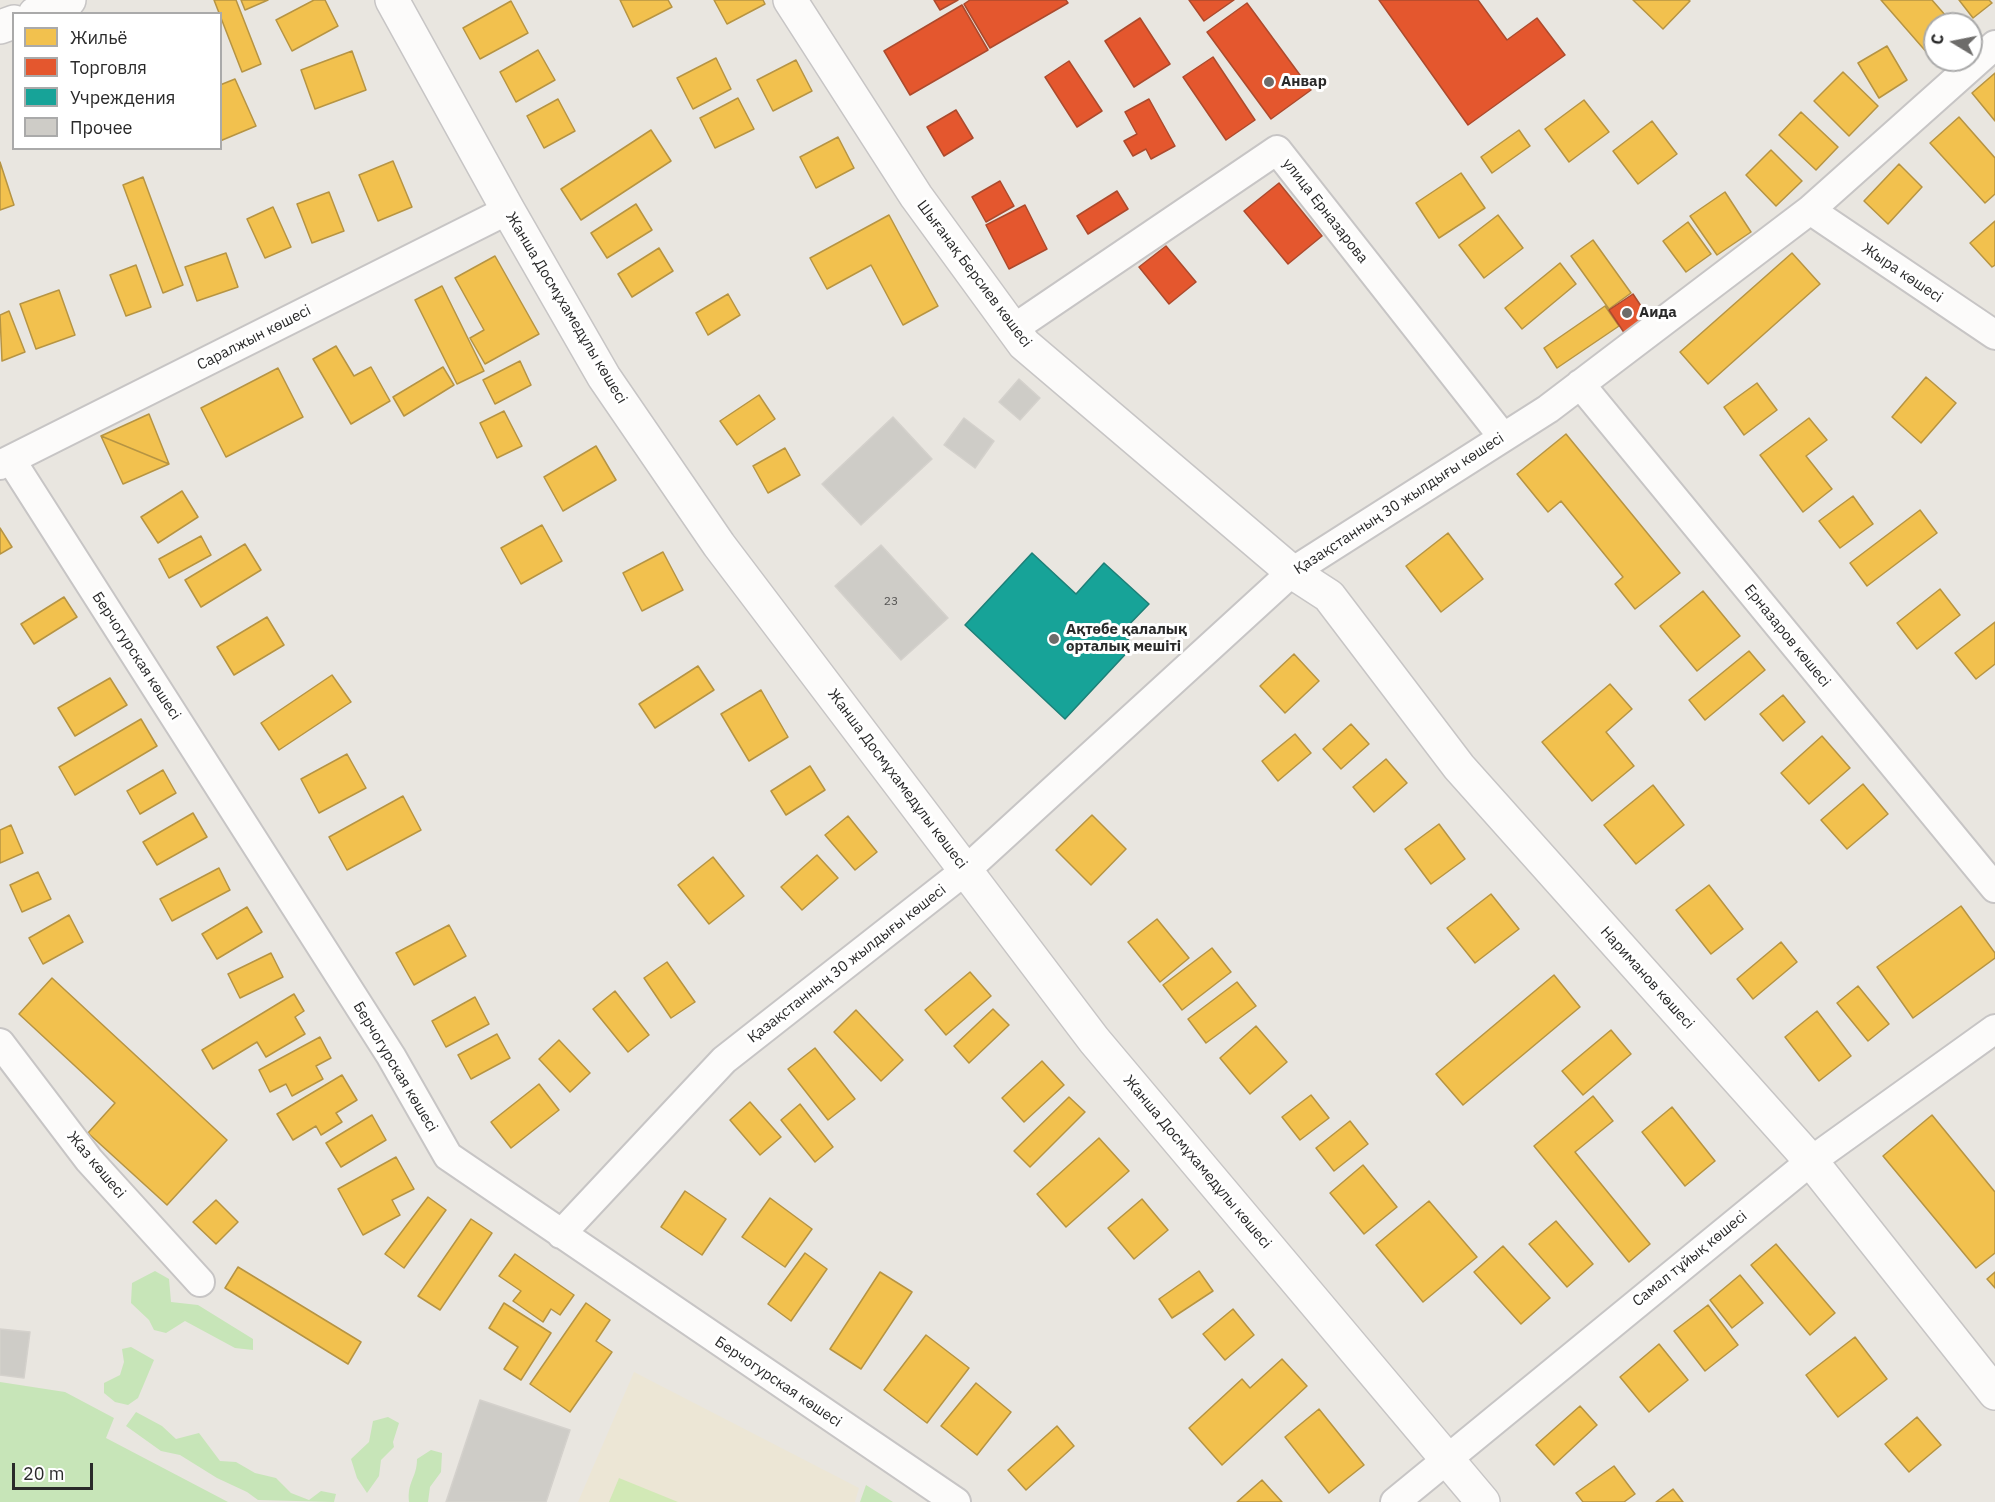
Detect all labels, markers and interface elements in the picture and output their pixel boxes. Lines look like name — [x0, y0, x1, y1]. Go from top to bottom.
legend — [12, 12, 222, 150]
north arrow — [1923, 12, 1983, 72]
text: Жильё — [70, 26, 127, 49]
text: С — [1926, 32, 1948, 46]
text: Торговля — [70, 56, 147, 79]
place label: Анвар — [1281, 73, 1327, 91]
marker: Анвар — [1262, 75, 1276, 89]
text: Учреждения — [70, 86, 175, 109]
text: Прочее — [70, 116, 132, 139]
street label: улица Ерназарова — [1278, 155, 1372, 267]
street label: Шығанақ Берсиев көшесі — [913, 197, 1035, 351]
street label: Жанша Досмұхамедұлы көшесі — [501, 209, 631, 407]
street label: Жыра көшесі — [1858, 239, 1946, 307]
street label: Саралжын көшесі — [194, 302, 314, 374]
place label: Аида — [1639, 304, 1677, 322]
marker: Аида — [1620, 306, 1634, 320]
street label: Қазақстанның 30 жылдығы көшесі — [1291, 429, 1507, 579]
street label: Ерназаров көшесі — [1740, 581, 1834, 691]
street label: Берчогурская көшесі — [88, 589, 184, 723]
house number: 23 — [884, 595, 898, 609]
place label: Ақтөбе қалалық орталық мешіті — [1066, 621, 1187, 656]
marker: Ақтөбе қалалық орталық мешіті — [1047, 632, 1061, 646]
street label: Жанша Досмұхамедұлы көшесі — [823, 685, 971, 873]
street label: Қазақстанның 30 жылдығы көшесі — [744, 881, 950, 1047]
street label: Нариманов көшесі — [1596, 923, 1698, 1033]
street label: Берчогурская көшесі — [349, 999, 441, 1135]
street label: Жанша Досмұхамедұлы көшесі — [1119, 1072, 1275, 1252]
street label: Жаз көшесі — [63, 1128, 129, 1202]
street label: Самал тұйық көшесі — [1629, 1207, 1751, 1311]
street label: Берчогурская көшесі — [711, 1333, 845, 1431]
scale bar — [15, 1451, 96, 1489]
text: 20 m — [23, 1462, 65, 1485]

